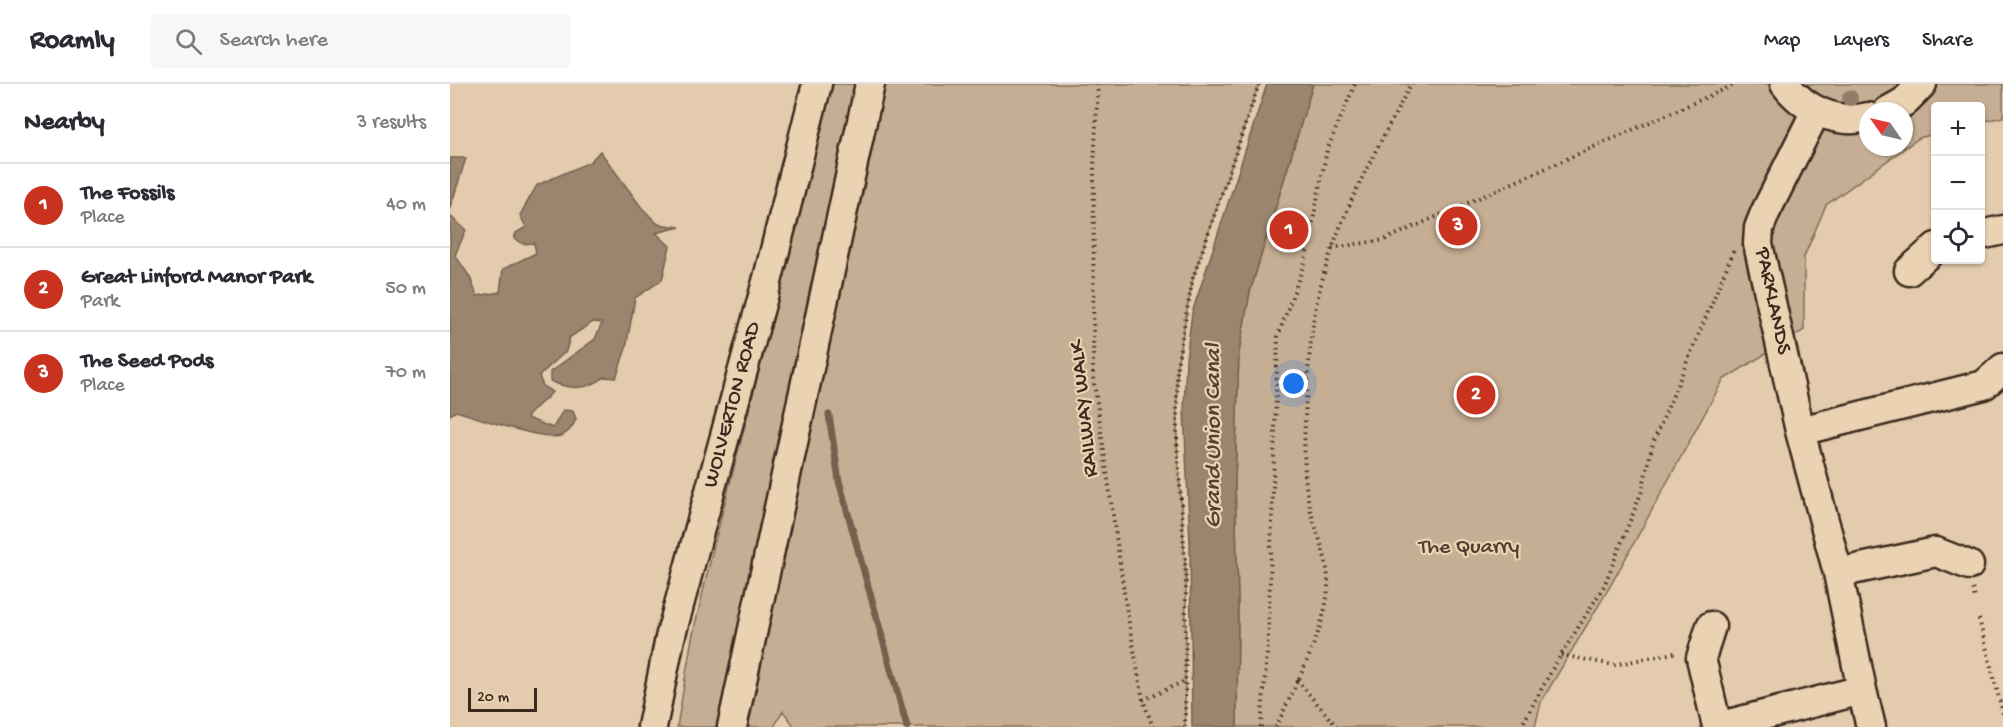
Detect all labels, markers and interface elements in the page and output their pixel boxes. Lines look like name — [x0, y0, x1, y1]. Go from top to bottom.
search box — [151, 14, 571, 68]
text: Roamly — [30, 25, 115, 58]
icon: search — [172, 25, 205, 58]
text: Search here — [220, 28, 328, 54]
text: Map — [1764, 29, 1800, 54]
text: Layers — [1833, 29, 1889, 54]
text: Share — [1922, 29, 1973, 54]
north arrow — [1859, 102, 1913, 156]
map controls — [1931, 102, 1985, 264]
button: + — [1931, 102, 1985, 156]
text: Nearby — [24, 108, 105, 139]
text: 3 results — [357, 112, 426, 135]
button: − — [1931, 156, 1985, 210]
text: The Fossils — [81, 181, 174, 207]
text: 1 — [39, 194, 48, 217]
text: 40 m — [386, 194, 426, 217]
pin: 3 — [1438, 204, 1478, 248]
text: Place — [81, 207, 125, 230]
pin: 1 — [1270, 208, 1308, 252]
button: locate — [1931, 210, 1985, 264]
street label: PARKLANDS — [1748, 244, 1796, 358]
text: Great Linford Manor Park — [81, 265, 312, 291]
text: 2 — [39, 278, 48, 301]
text: 50 m — [385, 278, 426, 301]
text: Park — [81, 291, 119, 314]
street label: WOLVERTON ROAD — [698, 318, 768, 491]
street label: RAILWAY WALK — [1065, 337, 1105, 478]
water label: Grand Union Canal — [1200, 342, 1229, 528]
text: The Seed Pods — [81, 349, 213, 375]
text: 3 — [38, 362, 49, 385]
text: 70 m — [385, 362, 426, 385]
your location — [1279, 369, 1308, 398]
pin: 2 — [1456, 372, 1496, 418]
text: Place — [81, 375, 125, 398]
park label: The Quarry — [1417, 535, 1519, 561]
scale bar — [468, 685, 537, 712]
text: 20 m — [477, 689, 509, 708]

